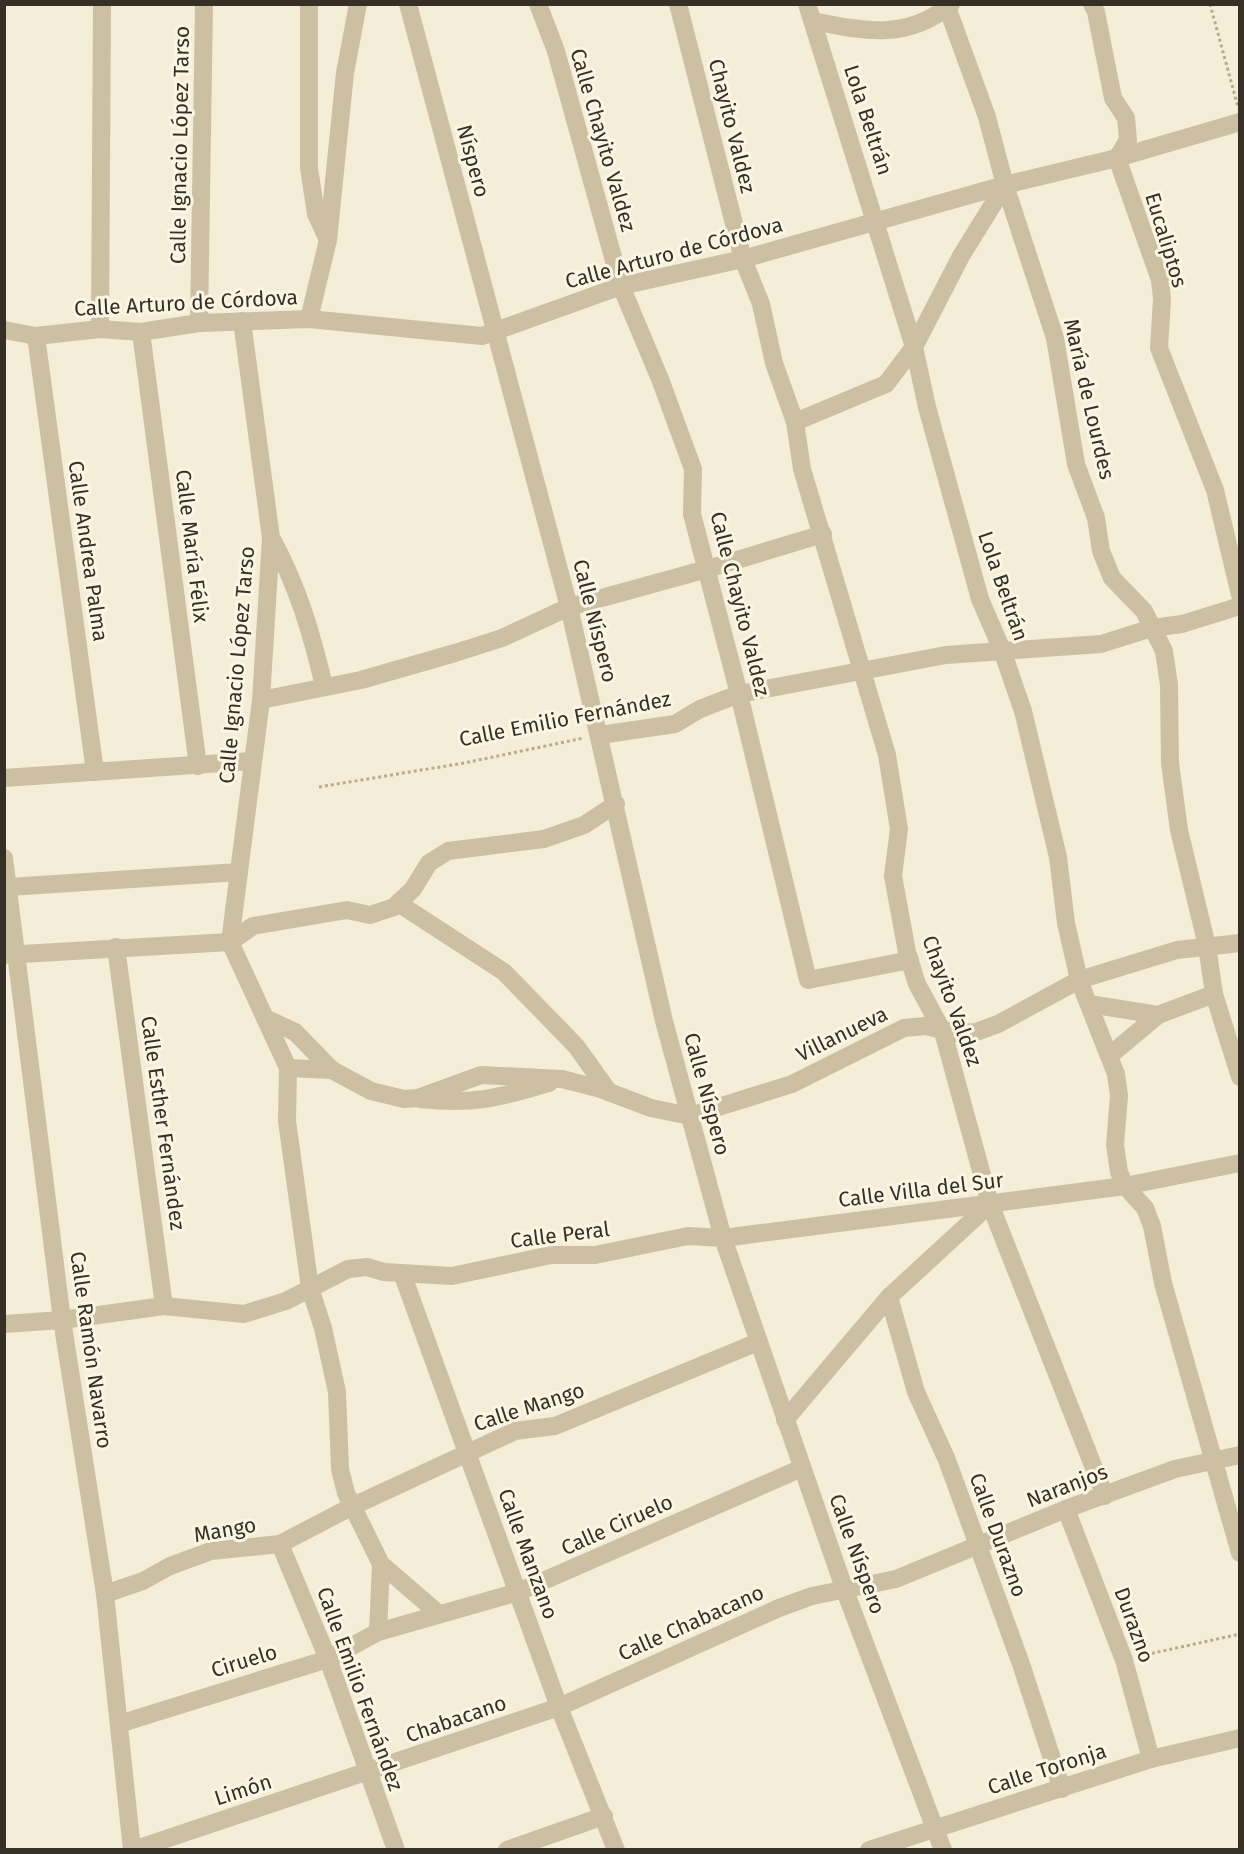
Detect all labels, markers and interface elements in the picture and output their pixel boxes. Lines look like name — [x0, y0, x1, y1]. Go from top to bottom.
street label: Calle Ignacio López Tarso — [165, 26, 195, 264]
street label: Calle Chayito Valdez — [564, 45, 642, 235]
street label: Chayito Valdez — [703, 56, 761, 196]
street label: Lola Beltrán — [838, 62, 898, 178]
street label: Níspero — [451, 122, 495, 200]
street label: Eucaliptos — [1139, 189, 1193, 291]
street label: Calle Arturo de Córdova — [562, 211, 786, 295]
street label: Calle Arturo de Córdova — [73, 284, 299, 322]
street label: María de Lourdes — [1058, 316, 1120, 482]
street label: Calle Andrea Palma — [62, 459, 114, 643]
street label: Calle María Félix — [170, 468, 214, 625]
street label: Calle Chayito Valdez — [704, 509, 776, 699]
street label: Lola Beltrán — [972, 528, 1034, 644]
street label: Calle Ignacio López Tarso — [214, 545, 260, 785]
street label: Calle Níspero — [567, 557, 623, 685]
street label: Calle Emilio Fernández — [457, 686, 673, 752]
street label: Chayito Valdez — [916, 932, 988, 1070]
street label: Villanueva — [792, 1001, 892, 1067]
street label: Calle Esther Fernández — [135, 1014, 191, 1232]
street label: Calle Níspero — [678, 1030, 736, 1158]
street label: Calle Villa del Sur — [837, 1167, 1005, 1213]
street label: Calle Peral — [509, 1216, 611, 1254]
street label: Calle Ramón Navarro — [64, 1250, 118, 1450]
street label: Calle Mango — [470, 1377, 588, 1437]
street label: Naranjos — [1023, 1459, 1111, 1513]
street label: Calle Durazno — [964, 1469, 1032, 1601]
street label: Calle Manzano — [492, 1485, 564, 1623]
street label: Calle Ciruelo — [557, 1489, 677, 1561]
street label: Calle Níspero — [823, 1490, 891, 1618]
street label: Mango — [192, 1512, 258, 1548]
street label: Calle Chabacano — [614, 1579, 768, 1667]
street label: Calle Emilio Fernández — [311, 1584, 409, 1794]
street label: Durazno — [1108, 1584, 1160, 1666]
street label: Ciruelo — [208, 1639, 280, 1683]
street label: Chabacano — [402, 1690, 510, 1748]
street label: Calle Toronja — [984, 1738, 1110, 1800]
street label: Limón — [211, 1769, 275, 1811]

